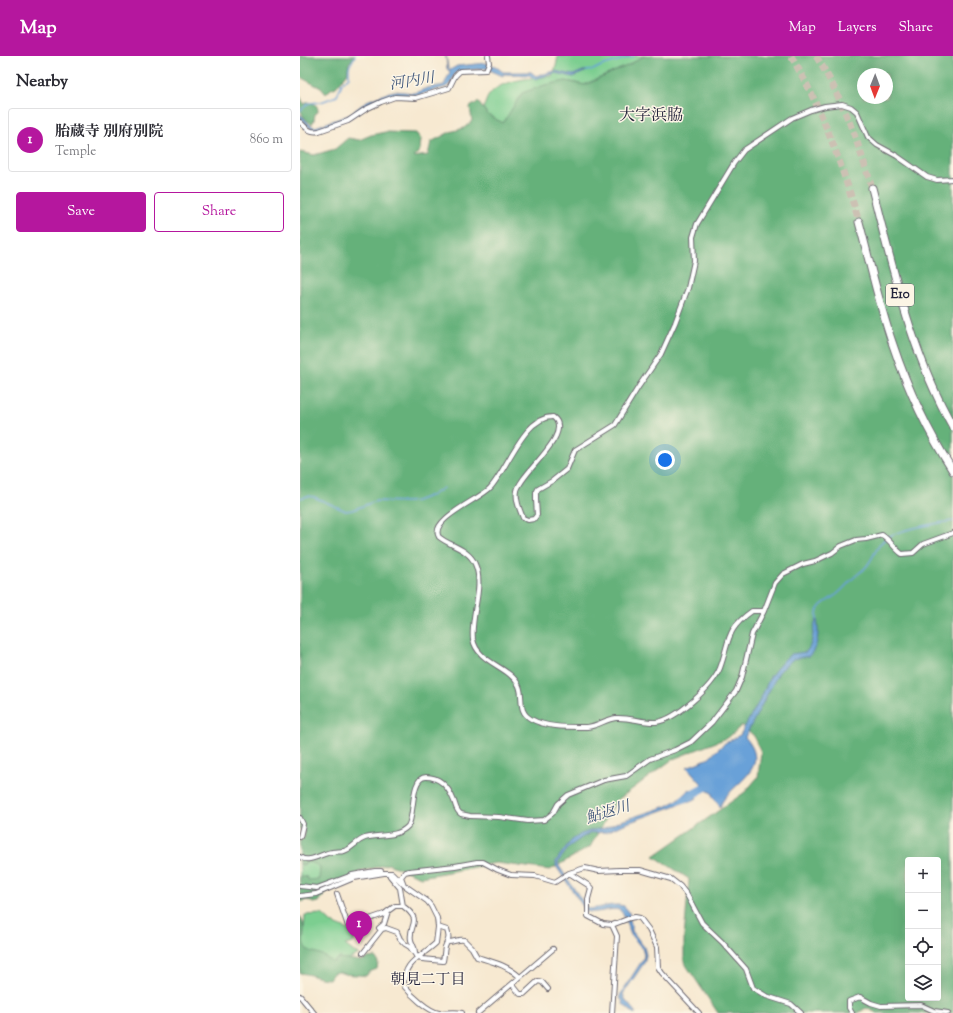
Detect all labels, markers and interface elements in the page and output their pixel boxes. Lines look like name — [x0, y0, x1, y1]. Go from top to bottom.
text: Map — [20, 15, 57, 42]
text: Map — [789, 18, 816, 38]
text: Layers — [838, 18, 876, 38]
text: Share — [898, 18, 933, 38]
water label: 河内川 — [388, 68, 438, 96]
north arrow — [857, 68, 893, 104]
text: Nearby — [16, 70, 68, 94]
district label: 大字浜脇 — [619, 105, 683, 128]
text: 胎蔵寺 別府別院 — [55, 122, 163, 143]
text: 1 — [28, 131, 32, 149]
text: 860 m — [250, 131, 283, 149]
text: Temple — [55, 143, 96, 161]
button: Save — [16, 192, 146, 232]
button: Share — [154, 192, 284, 232]
road number: E10 — [886, 284, 914, 306]
your location — [655, 450, 675, 470]
water label: 鮎返川 — [583, 796, 634, 830]
map controls — [905, 857, 941, 1001]
button: + — [905, 857, 941, 893]
button: − — [905, 893, 941, 929]
pin: 1 — [346, 911, 372, 944]
button: locate — [905, 929, 941, 965]
button: layers — [905, 965, 941, 1001]
district label: 朝見二丁目 — [390, 970, 466, 991]

